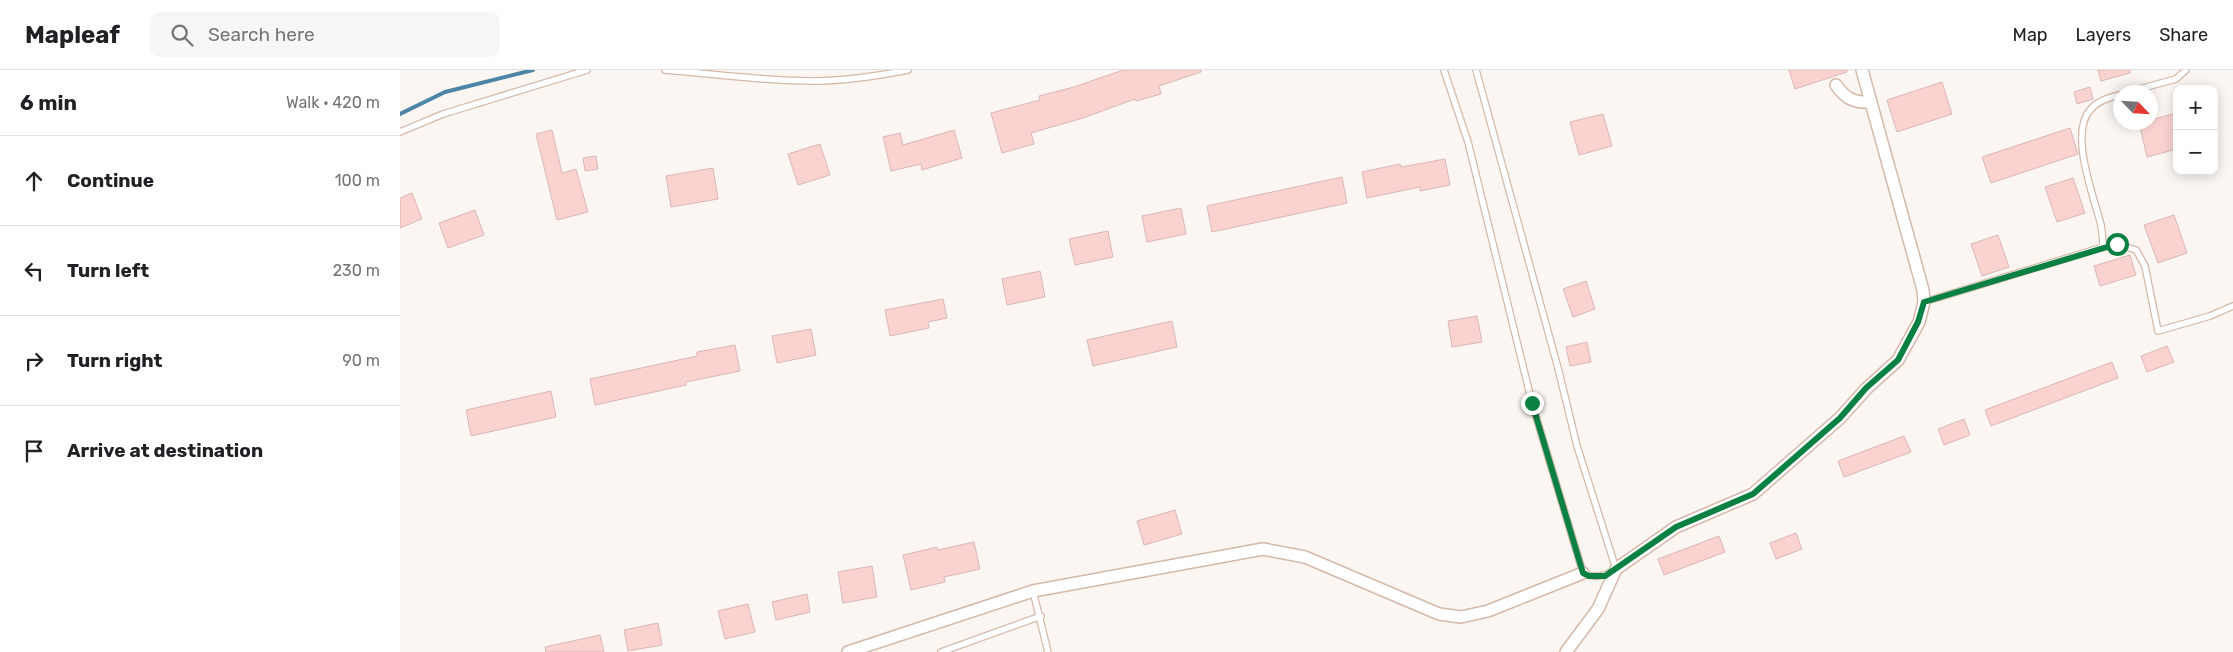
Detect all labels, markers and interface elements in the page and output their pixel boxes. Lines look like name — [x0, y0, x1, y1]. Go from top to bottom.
search box — [150, 12, 500, 57]
text: Mapleaf — [25, 21, 120, 49]
icon: search — [168, 21, 196, 49]
text: Search here — [208, 23, 315, 46]
text: Map — [2013, 24, 2048, 46]
text: Layers — [2076, 24, 2131, 46]
text: Share — [2159, 24, 2208, 46]
north arrow — [2113, 85, 2158, 130]
map controls — [2173, 85, 2218, 175]
button: + — [2173, 85, 2218, 130]
text: 6 min — [20, 90, 77, 115]
text: Walk · 420 m — [286, 93, 380, 112]
button: − — [2173, 130, 2218, 175]
icon: ahead — [20, 167, 48, 195]
text: Continue — [67, 169, 154, 192]
text: 100 m — [335, 171, 380, 190]
route start — [2106, 233, 2129, 256]
icon: left — [20, 257, 48, 285]
text: Turn left — [67, 259, 149, 282]
text: 230 m — [333, 261, 380, 280]
icon: right — [20, 347, 48, 375]
text: Turn right — [67, 349, 162, 372]
text: 90 m — [342, 351, 380, 370]
route end — [1521, 392, 1544, 415]
icon: arrive — [20, 437, 48, 465]
text: Arrive at destination — [67, 439, 263, 462]

